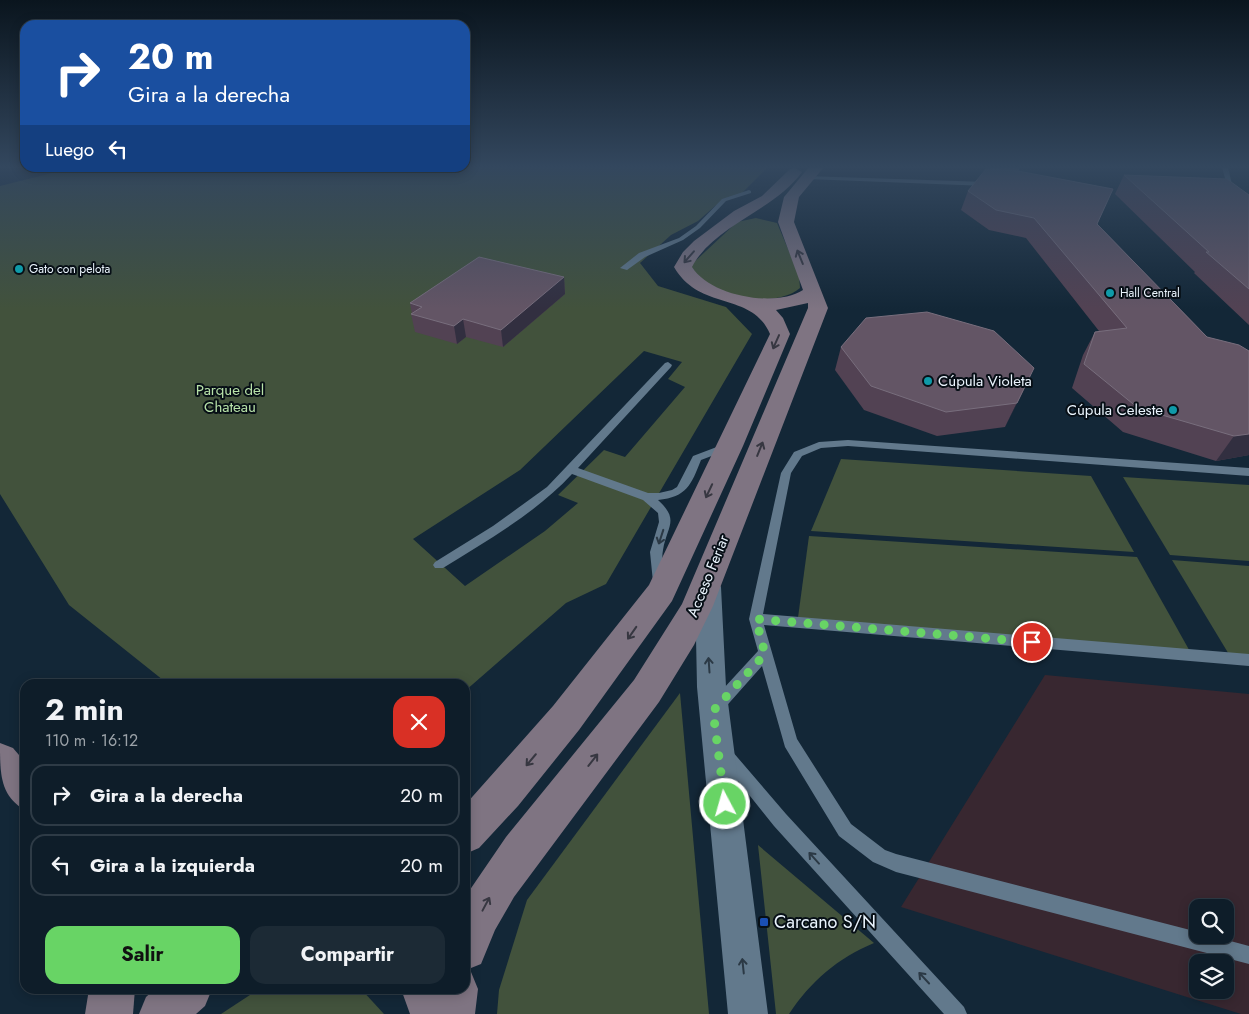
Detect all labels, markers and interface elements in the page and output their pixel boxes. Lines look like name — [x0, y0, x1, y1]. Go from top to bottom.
text: 20 m — [128, 32, 213, 82]
icon: right — [45, 40, 110, 105]
text: Gira a la derecha — [128, 78, 290, 110]
icon: left — [104, 135, 132, 163]
text: Luego — [45, 136, 94, 163]
one-way arrow — [794, 249, 803, 264]
one-way arrow — [683, 250, 695, 263]
place label: Gato con pelota — [29, 260, 111, 278]
marker: Gato con pelota — [13, 263, 25, 275]
place label: Hall Central — [1120, 284, 1180, 302]
marker: Hall Central — [1104, 287, 1116, 299]
one-way arrow — [770, 334, 780, 349]
place label: Cúpula Violeta — [938, 370, 1032, 392]
marker: Cúpula Violeta — [922, 375, 934, 387]
park label: Parque del Chateau — [196, 379, 264, 418]
place label: Cúpula Celeste — [1067, 399, 1163, 421]
marker: Cúpula Celeste — [1167, 404, 1179, 416]
one-way arrow — [756, 442, 765, 457]
one-way arrow — [704, 483, 714, 498]
one-way arrow — [655, 529, 665, 545]
street label: Acceso Feriar — [682, 531, 735, 620]
pin — [1011, 621, 1053, 663]
one-way arrow — [627, 626, 637, 640]
icon: arrive — [1018, 628, 1046, 656]
one-way arrow — [705, 657, 714, 673]
text: 2 min — [45, 688, 124, 731]
button: close — [393, 696, 445, 748]
text: 110 m · 16:12 — [45, 729, 138, 752]
one-way arrow — [525, 753, 536, 766]
one-way arrow — [587, 754, 598, 767]
position arrow — [698, 777, 750, 829]
icon: right — [47, 781, 75, 809]
text: Gira a la derecha — [90, 782, 243, 809]
text: 20 m — [400, 782, 443, 809]
icon: left — [47, 851, 75, 879]
text: Gira a la izquierda — [90, 852, 255, 879]
text: 20 m — [400, 852, 443, 879]
one-way arrow — [809, 852, 820, 865]
one-way arrow — [481, 897, 491, 912]
map controls — [1189, 899, 1234, 999]
button: search — [1189, 899, 1234, 944]
place label: Carcano S/N — [774, 909, 876, 935]
marker: Carcano S/N — [758, 916, 770, 928]
button: Salir — [45, 926, 240, 984]
button: Compartir — [250, 926, 445, 984]
button: layers — [1189, 954, 1234, 999]
one-way arrow — [738, 958, 748, 974]
one-way arrow — [918, 972, 930, 985]

